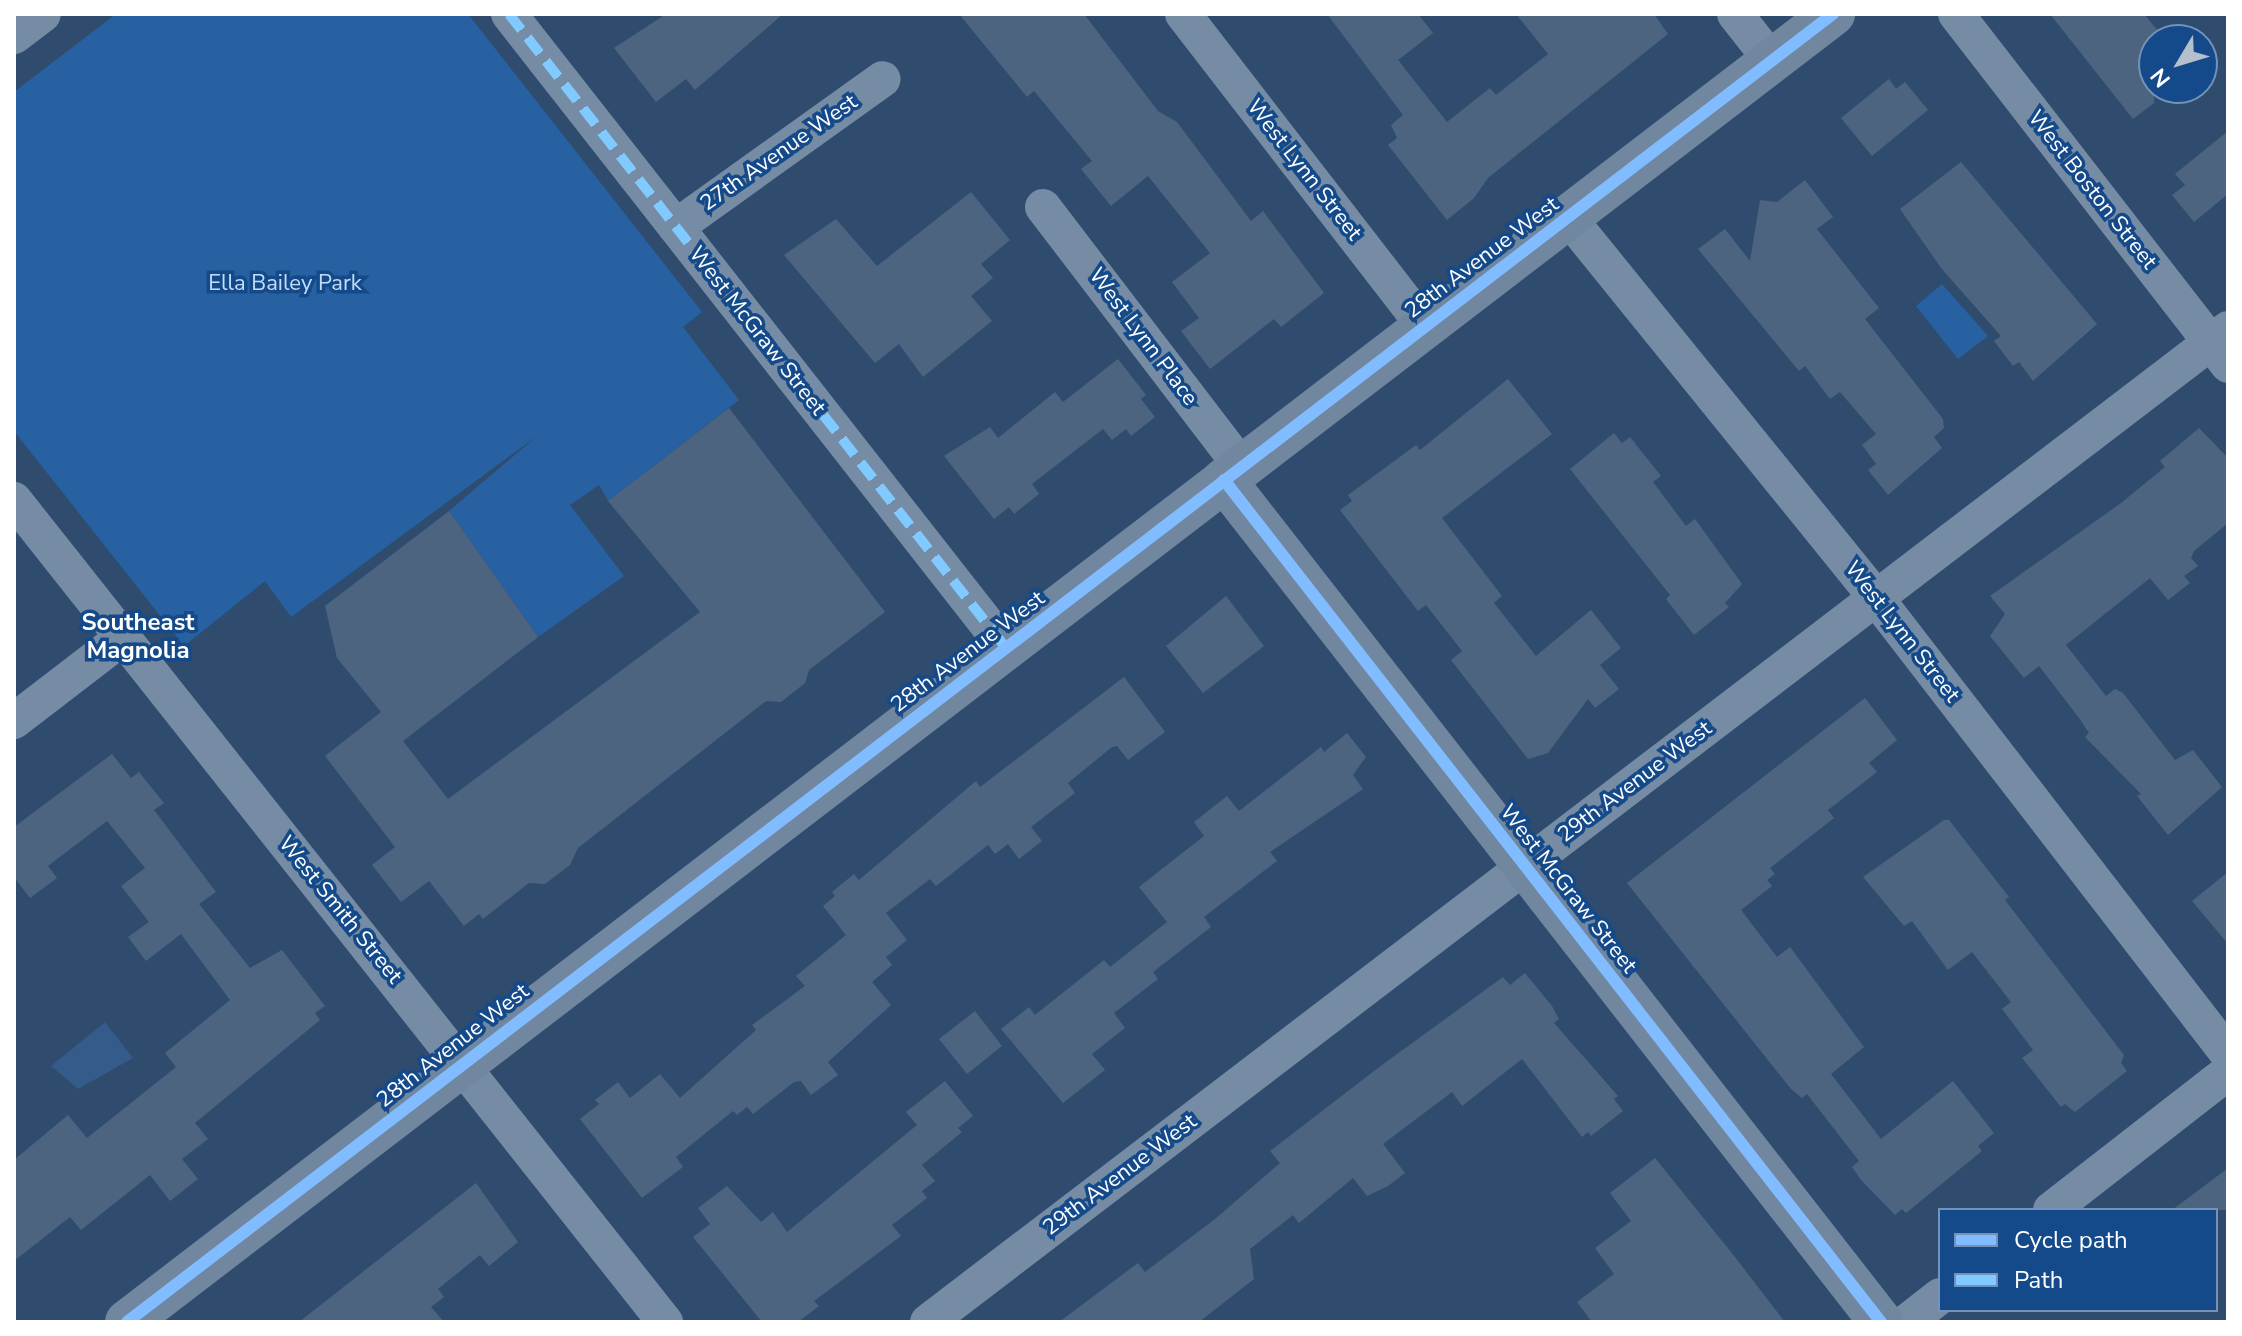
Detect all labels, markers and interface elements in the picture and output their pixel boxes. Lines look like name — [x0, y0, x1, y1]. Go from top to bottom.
north arrow — [2138, 24, 2218, 104]
text: N — [2144, 62, 2178, 93]
street label: 27th Avenue West — [695, 89, 863, 217]
street label: West Lynn Street — [1241, 94, 1367, 246]
street label: West Boston Street — [2022, 105, 2162, 275]
street label: 28th Avenue West — [1400, 192, 1564, 324]
street label: West McGraw Street — [683, 241, 831, 421]
street label: West Lynn Place — [1083, 263, 1203, 411]
park label: Ella Bailey Park — [208, 271, 362, 297]
street label: West Lynn Street — [1839, 556, 1965, 708]
street label: 28th Avenue West — [886, 586, 1050, 718]
district label: Southeast Magnolia — [81, 609, 195, 665]
street label: 29th Avenue West — [1553, 716, 1717, 848]
street label: West McGraw Street — [1494, 799, 1642, 979]
street label: West Smith Street — [273, 831, 407, 989]
street label: 28th Avenue West — [372, 978, 534, 1114]
street label: 29th Avenue West — [1038, 1109, 1202, 1241]
legend — [1938, 1208, 2218, 1312]
text: Cycle path — [2014, 1224, 2128, 1256]
text: Path — [2014, 1264, 2063, 1296]

